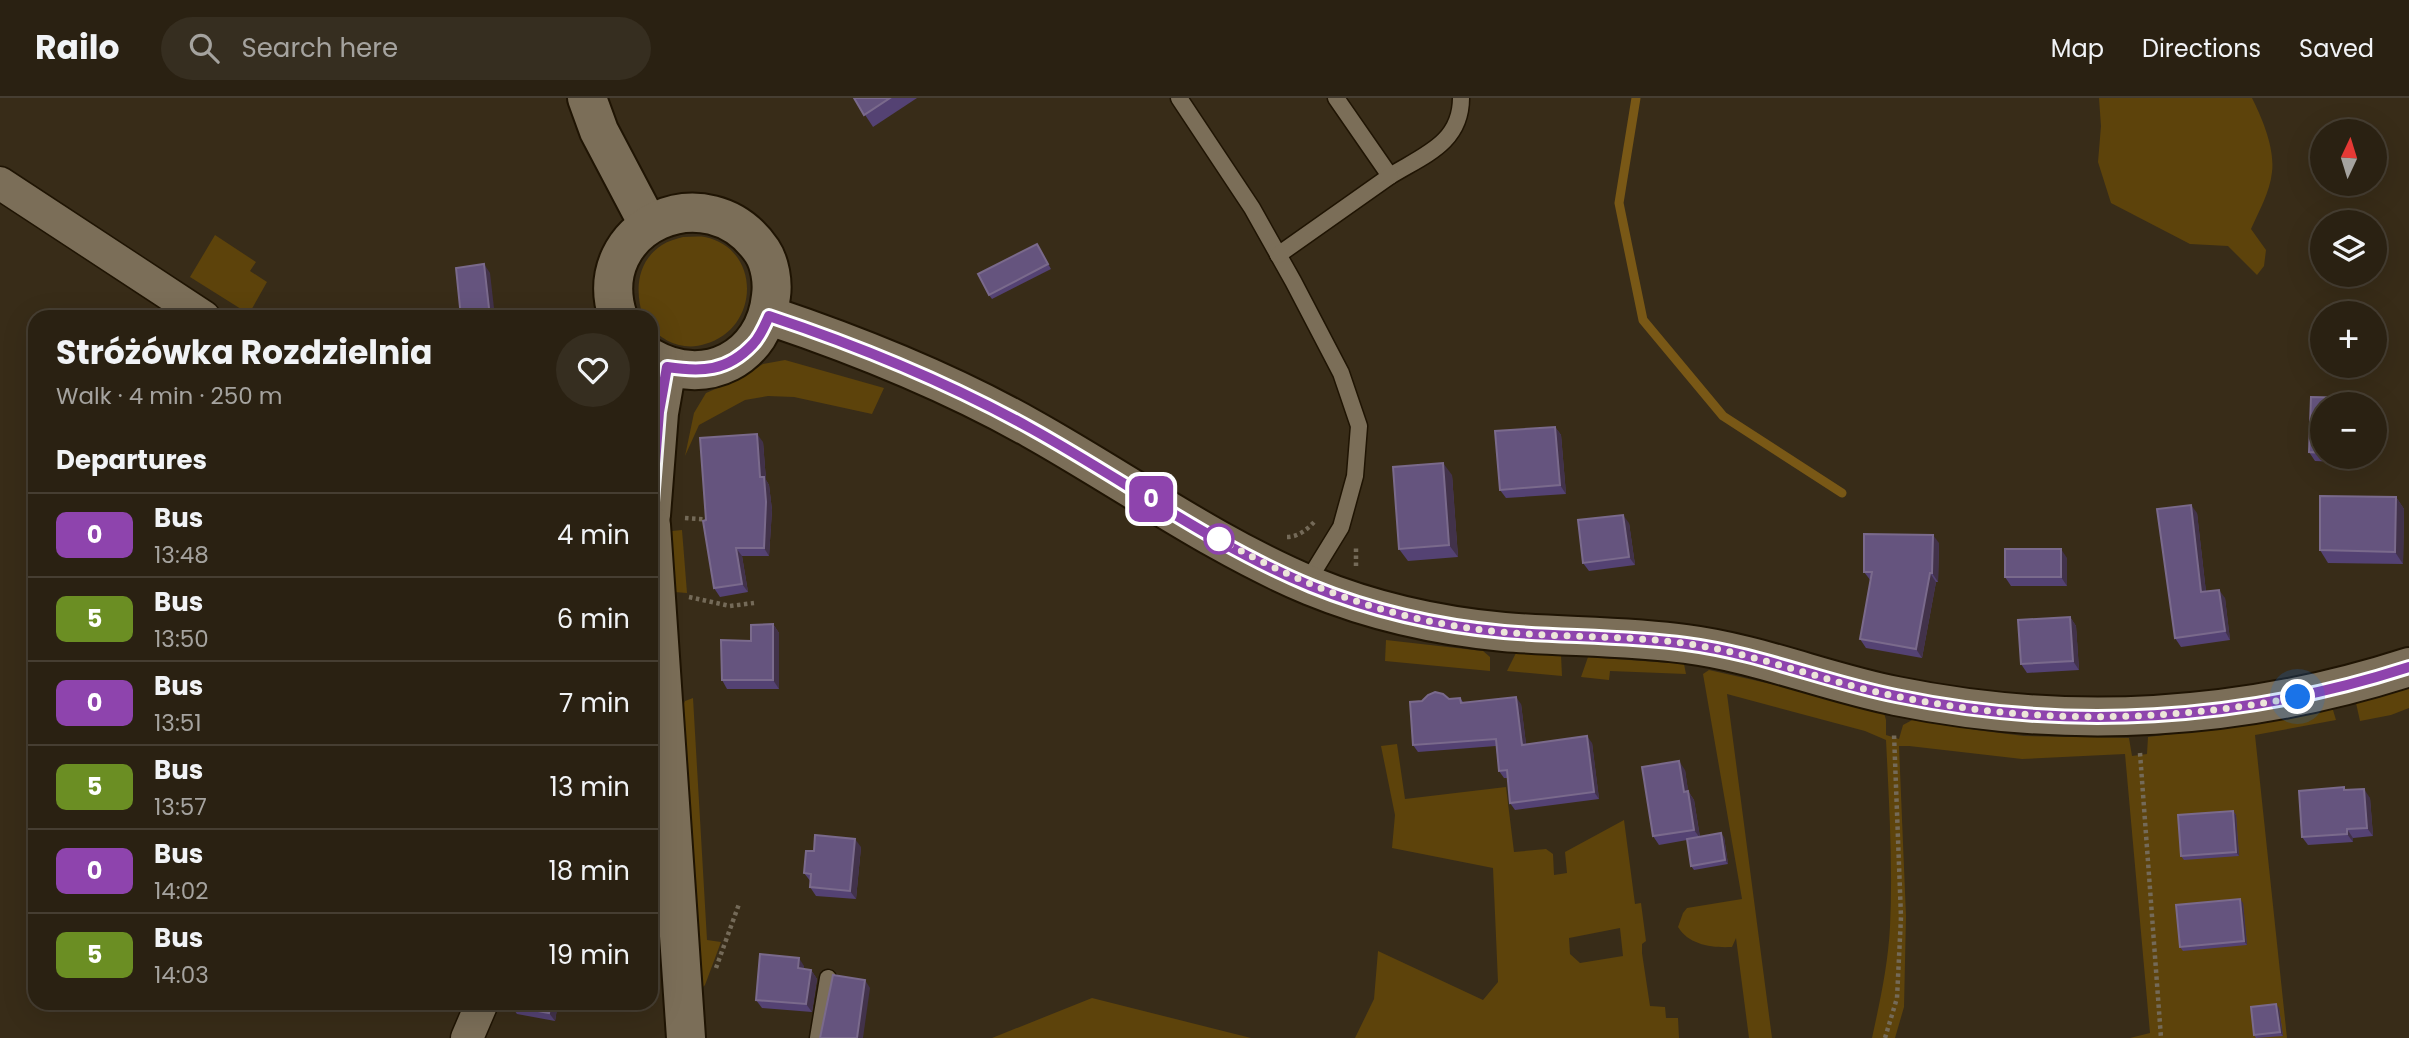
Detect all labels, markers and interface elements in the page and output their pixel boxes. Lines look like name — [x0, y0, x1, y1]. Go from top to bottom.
search box — [161, 17, 651, 80]
text: Railo — [35, 24, 119, 71]
icon: search — [185, 29, 223, 67]
text: Search here — [241, 30, 398, 66]
text: Map — [2051, 32, 2104, 65]
text: Directions — [2142, 32, 2261, 65]
text: Saved — [2299, 32, 2374, 65]
north arrow — [2310, 119, 2387, 196]
map controls — [2310, 119, 2387, 469]
button: layers — [2310, 210, 2387, 287]
button: + — [2310, 301, 2387, 378]
text: Stróżówka Rozdzielnia — [56, 329, 432, 376]
button: heart — [556, 333, 630, 407]
text: Walk · 4 min · 250 m — [56, 380, 282, 412]
button: − — [2310, 392, 2387, 469]
text: Departures — [56, 442, 207, 478]
line badge: 0 — [1128, 476, 1174, 522]
text: 0 — [1143, 482, 1159, 515]
text: Bus — [154, 500, 203, 536]
text: 4 min — [557, 517, 630, 553]
text: 0 — [87, 518, 102, 551]
unlabelled marker — [1204, 524, 1234, 554]
text: 13:48 — [154, 539, 209, 571]
text: Bus — [154, 584, 203, 620]
text: 6 min — [557, 601, 630, 637]
text: 5 — [87, 602, 102, 635]
text: 13:50 — [154, 623, 209, 655]
text: Bus — [154, 668, 203, 704]
your location — [2280, 679, 2315, 714]
text: 7 min — [559, 685, 630, 721]
text: 0 — [87, 686, 102, 719]
text: 13:51 — [154, 707, 202, 739]
text: Bus — [154, 752, 203, 788]
text: 13 min — [550, 769, 630, 805]
text: 5 — [87, 770, 102, 803]
text: 13:57 — [154, 791, 207, 823]
text: Bus — [154, 836, 203, 872]
text: 18 min — [549, 853, 630, 889]
text: 0 — [87, 854, 102, 887]
text: 14:02 — [154, 875, 208, 907]
text: Bus — [154, 920, 203, 956]
text: 19 min — [549, 937, 630, 973]
text: 5 — [87, 938, 102, 971]
text: 14:03 — [154, 959, 209, 991]

